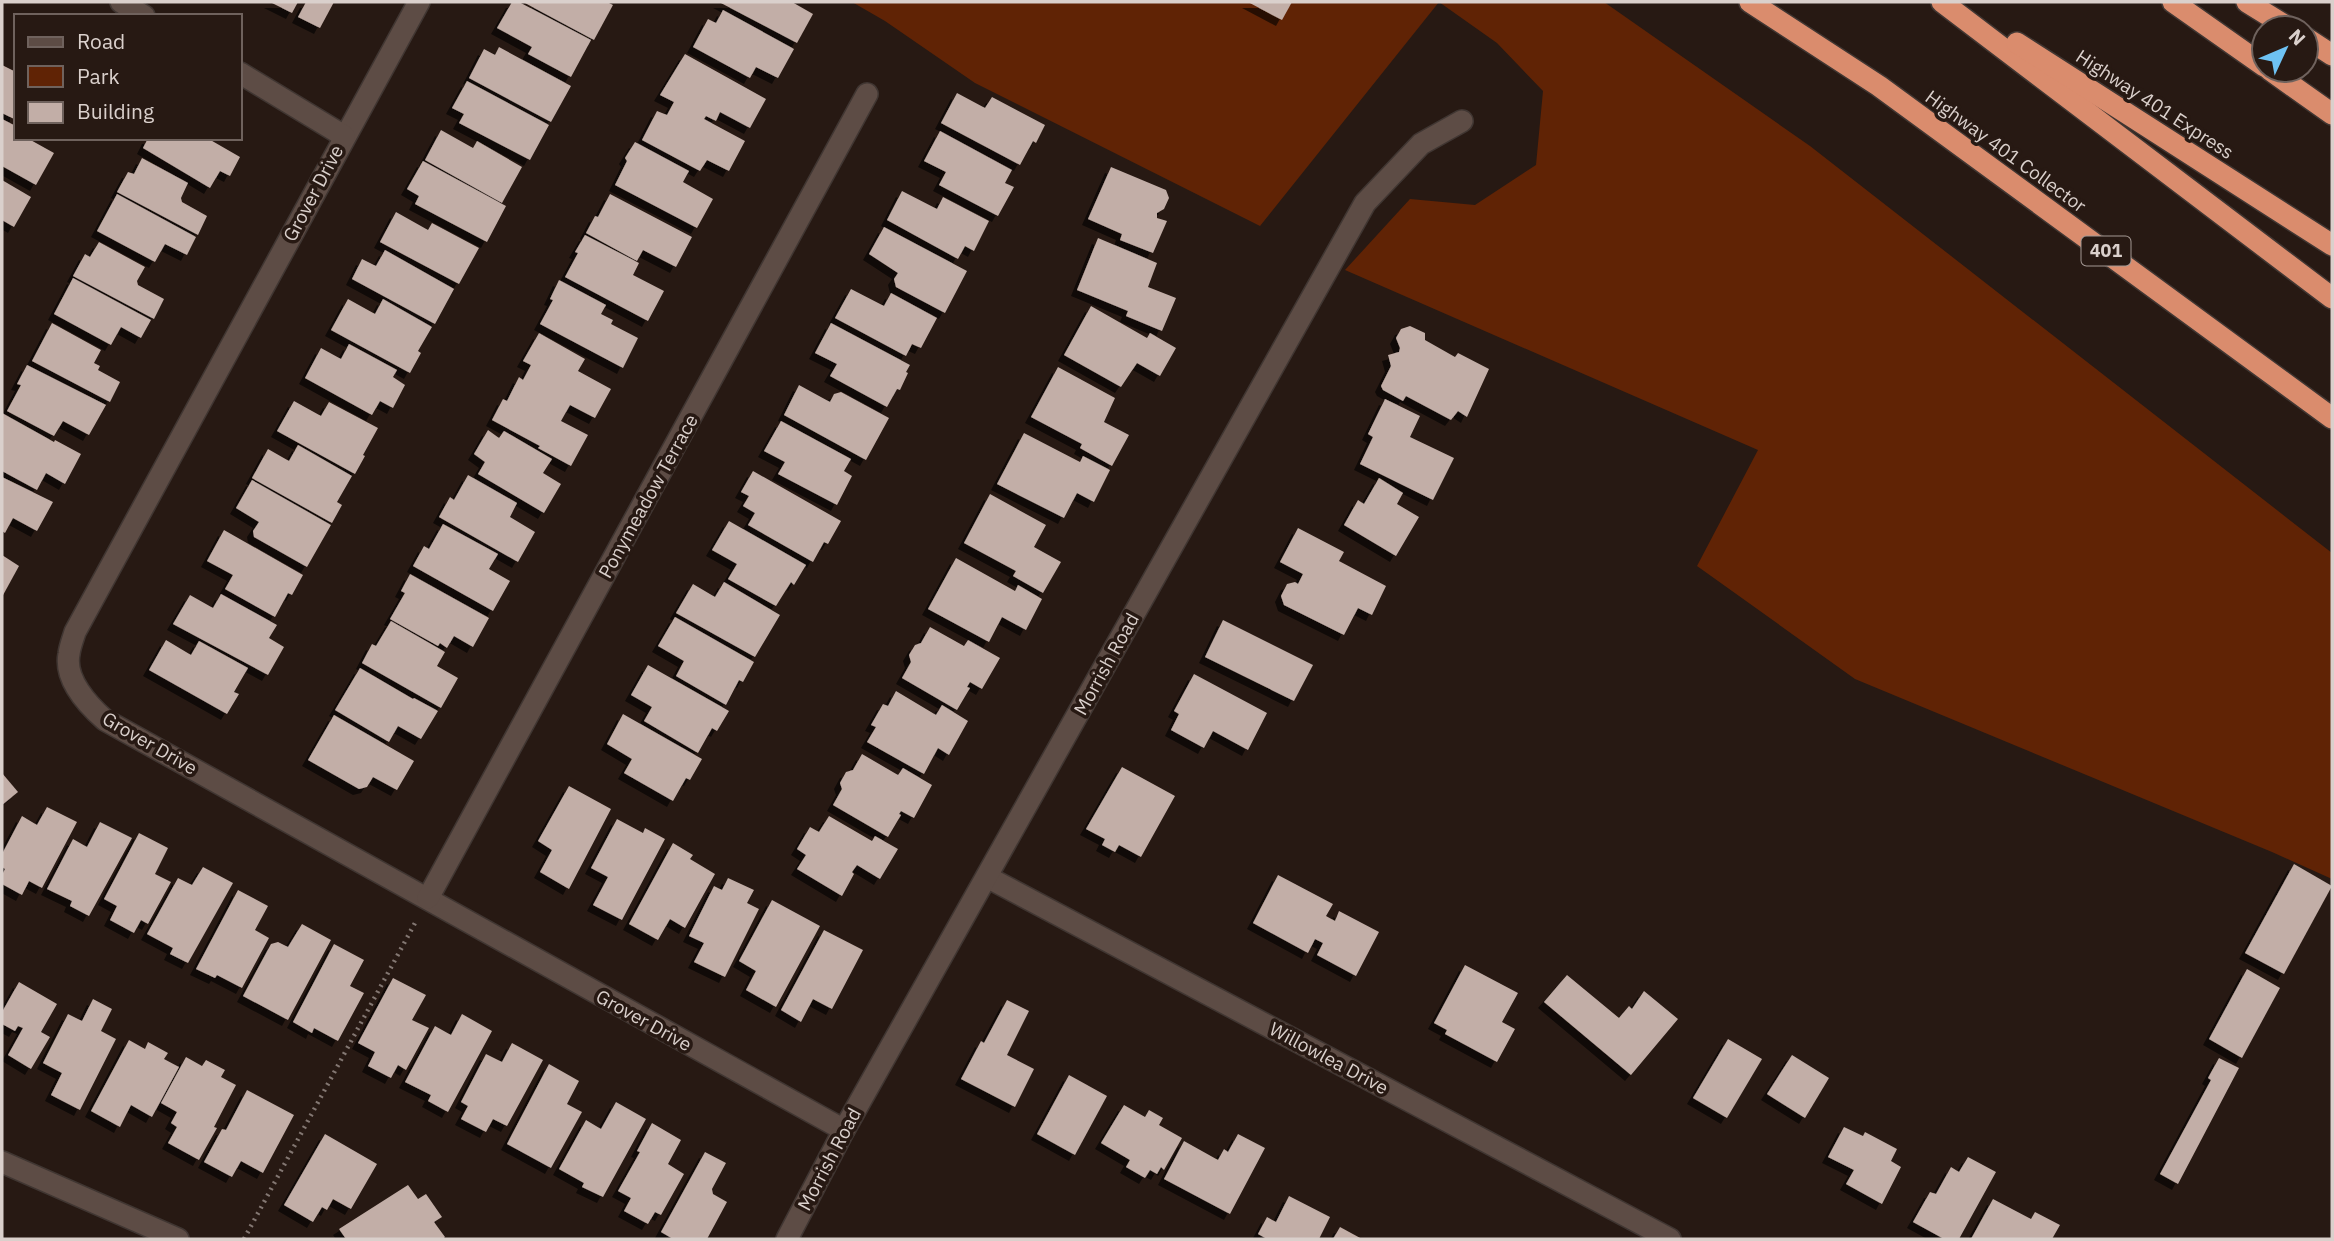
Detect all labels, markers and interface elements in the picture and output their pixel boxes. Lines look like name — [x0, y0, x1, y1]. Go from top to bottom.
legend — [14, 14, 242, 140]
north arrow — [2250, 14, 2320, 84]
text: N — [2284, 24, 2311, 50]
text: Road — [77, 27, 125, 55]
street label: Highway 401 Express — [2072, 44, 2238, 164]
text: Park — [77, 62, 120, 90]
street label: Highway 401 Collector — [1921, 85, 2091, 217]
text: Building — [77, 97, 154, 125]
street label: Grover Drive — [278, 141, 348, 245]
road number: 401 — [2082, 236, 2130, 265]
street label: Ponymeadow Terrace — [593, 410, 703, 582]
street label: Morrish Road — [1068, 609, 1144, 719]
street label: Grover Drive — [98, 706, 202, 780]
street label: Grover Drive — [592, 984, 696, 1056]
street label: Willowlea Drive — [1265, 1017, 1393, 1099]
street label: Morrish Road — [792, 1103, 866, 1215]

